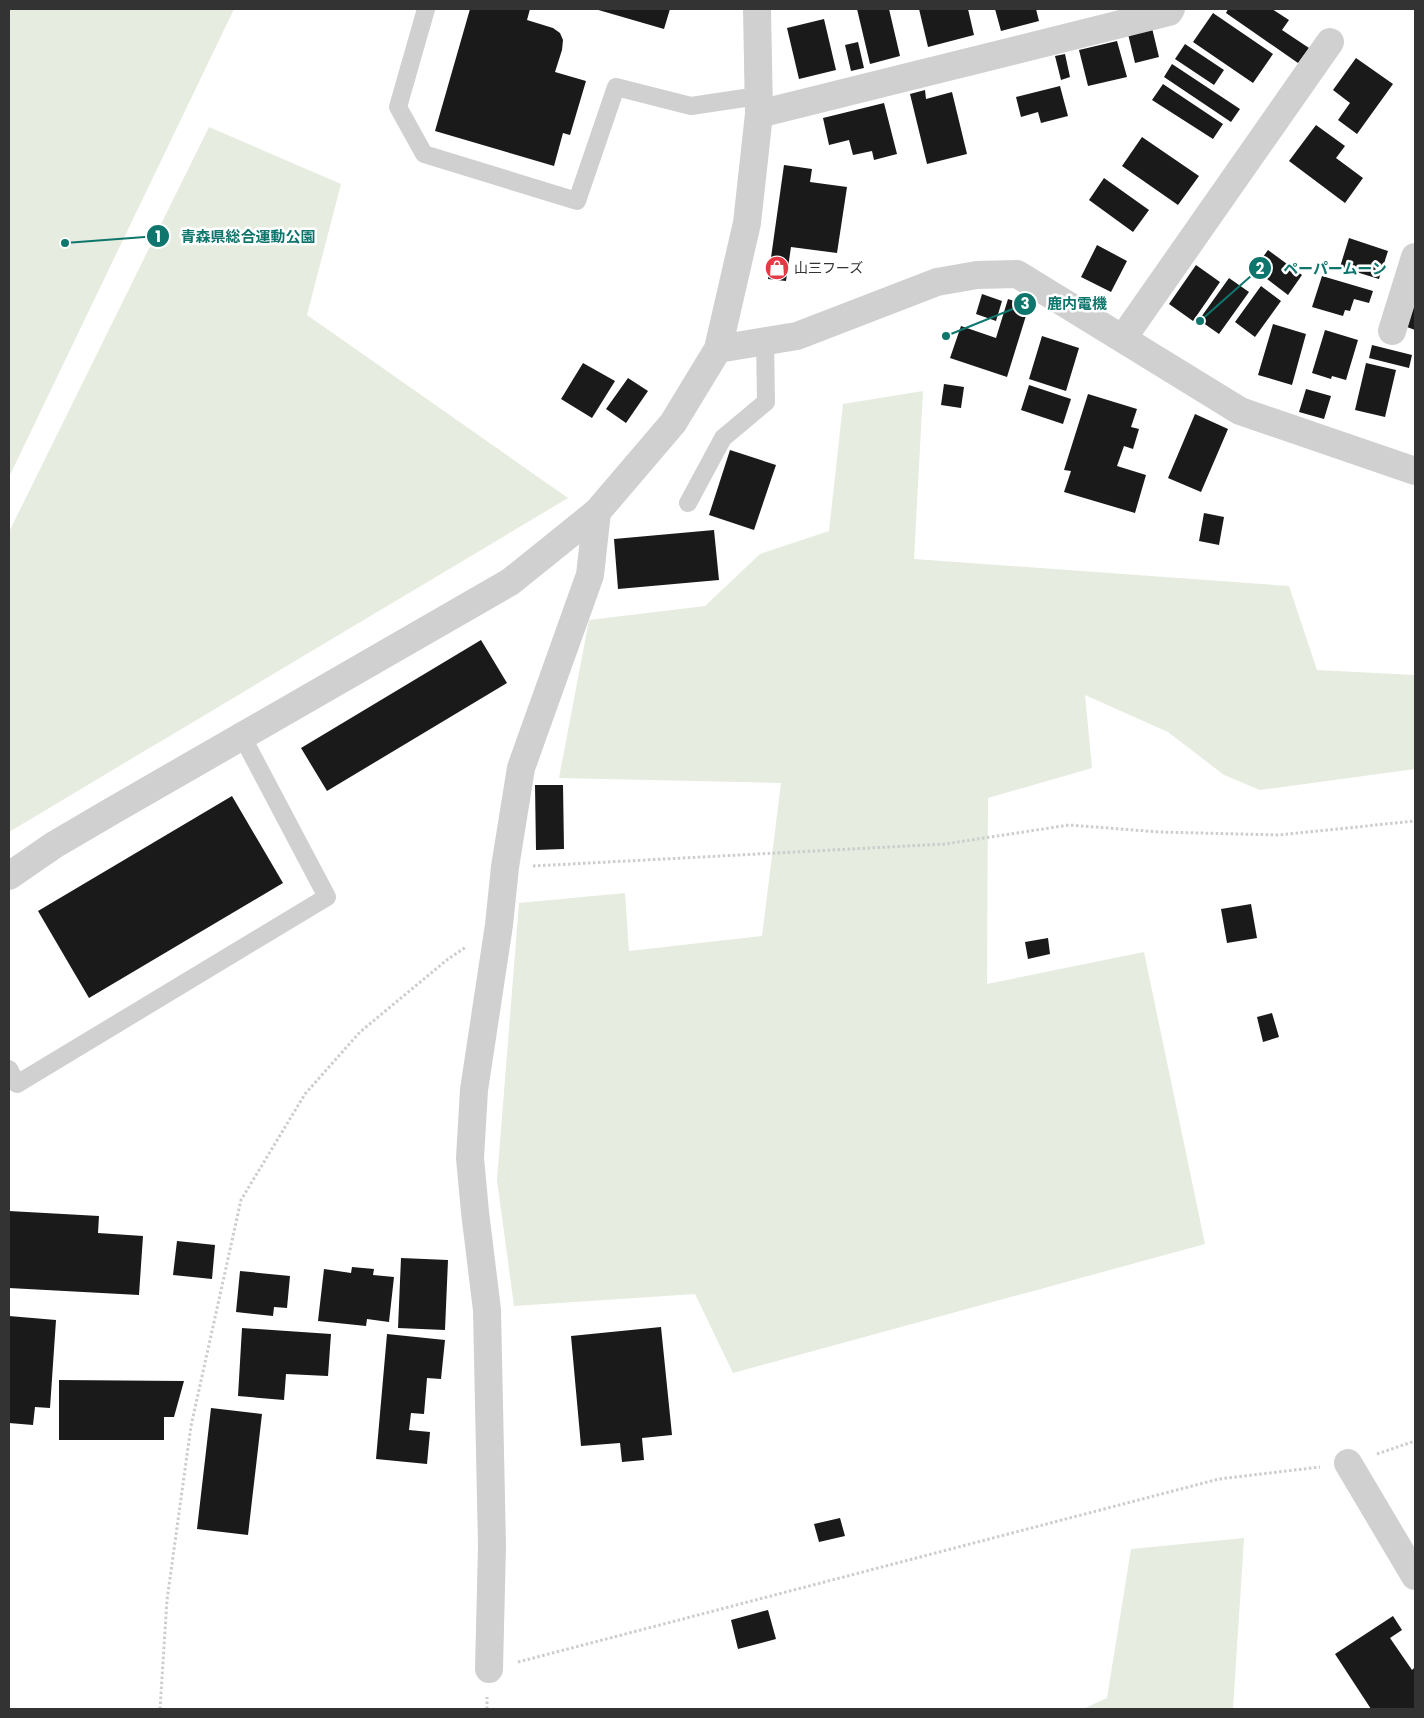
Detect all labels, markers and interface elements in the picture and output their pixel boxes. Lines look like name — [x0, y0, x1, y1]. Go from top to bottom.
callout: 青森県総合運動公園 — [146, 221, 326, 251]
text: 1 — [155, 226, 161, 247]
text: 青森県総合運動公園 — [180, 226, 316, 247]
callout: ペーパームーン — [1248, 253, 1398, 283]
shop icon: 山三フーズ — [764, 255, 790, 281]
place label: 山三フーズ — [794, 258, 863, 278]
text: 2 — [1256, 258, 1265, 279]
text: ペーパームーン — [1283, 258, 1387, 279]
callout: 鹿内電機 — [1012, 289, 1117, 319]
text: 3 — [1020, 293, 1030, 314]
text: 鹿内電機 — [1047, 293, 1107, 314]

